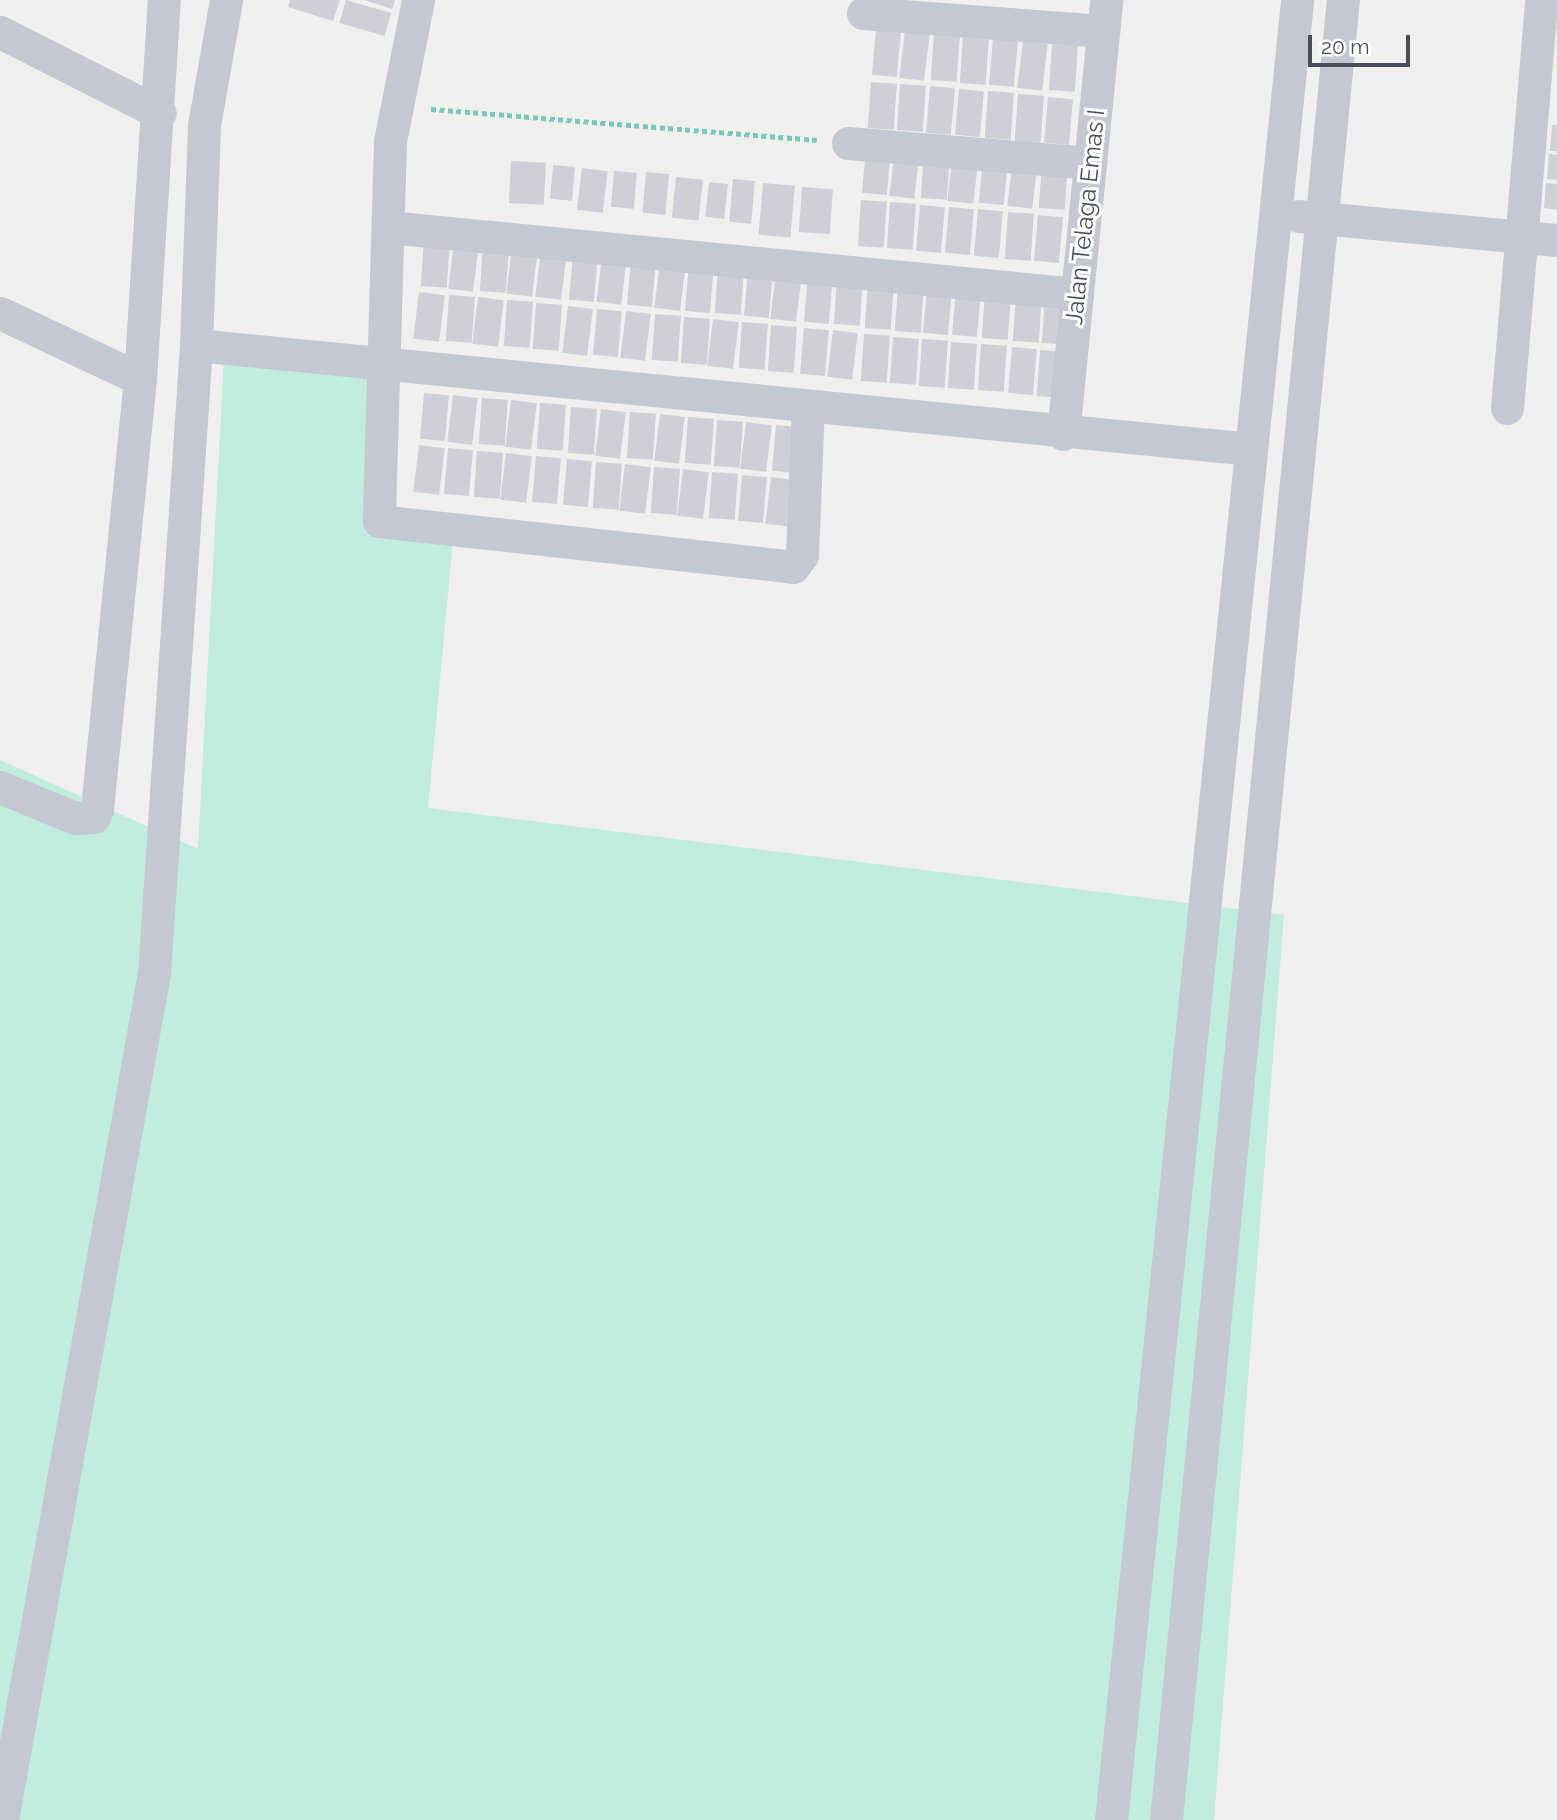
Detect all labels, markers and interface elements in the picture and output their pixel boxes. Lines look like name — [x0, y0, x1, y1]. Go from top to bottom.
scale bar — [1312, 21, 1414, 65]
text: 20 m — [1321, 34, 1369, 59]
street label: Jalan Telaga Emas I — [1059, 108, 1111, 326]

